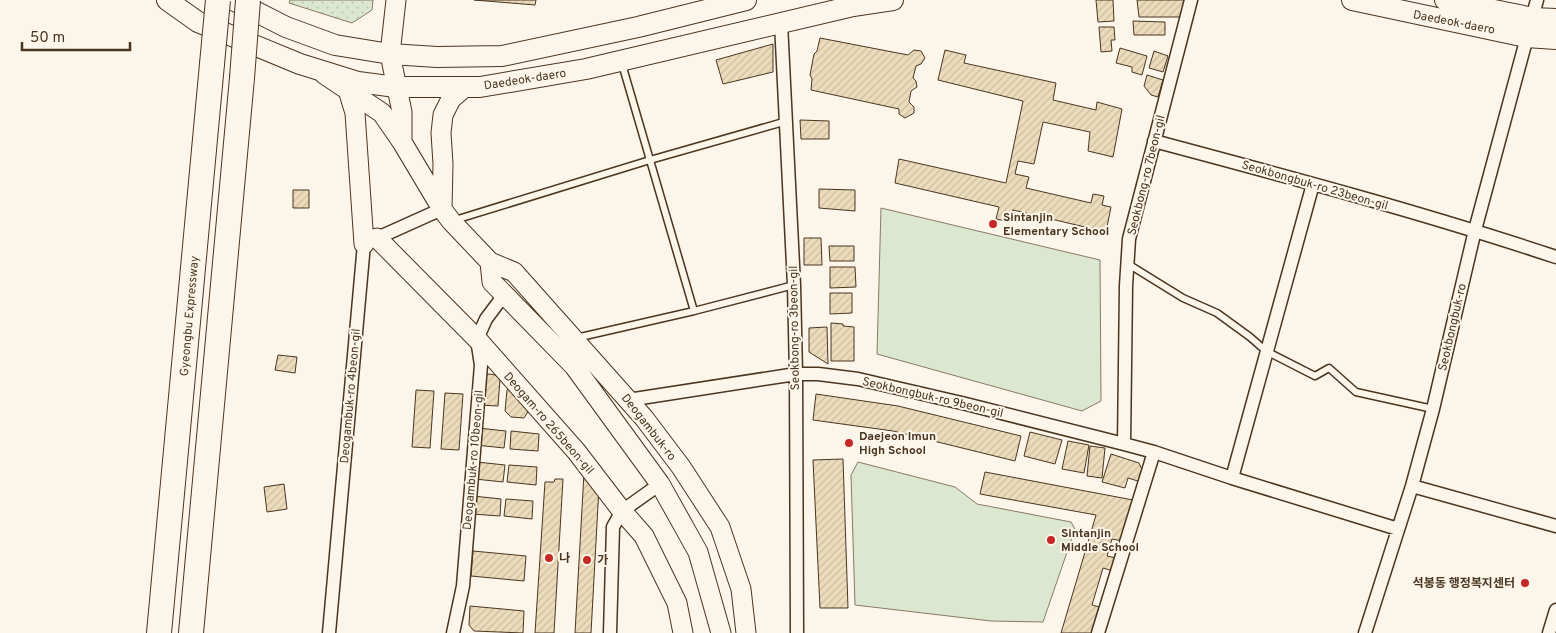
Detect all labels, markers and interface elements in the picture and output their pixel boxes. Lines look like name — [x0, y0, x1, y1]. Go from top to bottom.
street label: Daedeok-daero — [1412, 7, 1496, 39]
scale bar — [22, 20, 130, 52]
text: 50 m — [30, 29, 65, 48]
street label: Daedeok-daero — [483, 66, 568, 94]
street label: Seokbong-ro 7beon-gil — [1124, 114, 1170, 237]
street label: Seokbongbuk-ro 23beon-gil — [1240, 157, 1390, 215]
place label: Sintanjin Elementary School — [1003, 210, 1109, 240]
marker: Sintanjin Elementary School — [987, 218, 999, 230]
street label: Gyeongbu Expressway — [177, 255, 203, 377]
street label: Seokbong-ro 3beon-gil — [786, 266, 804, 390]
street label: Seokbongbuk-ro — [1435, 282, 1471, 373]
street label: Deogambuk-ro 4beon-gil — [337, 328, 365, 464]
street label: Deogam-ro 265beon-gil — [499, 369, 597, 478]
street label: Seokbongbuk-ro 9beon-gil — [861, 374, 1005, 422]
street label: Deogambuk-ro 10beon-gil — [460, 390, 488, 531]
street label: Deogambuk-ro — [617, 391, 679, 464]
place label: Daejeon Imun High School — [859, 429, 936, 459]
marker: Daejeon Imun High School — [843, 437, 855, 449]
place label: Sintanjin Middle School — [1061, 526, 1139, 556]
marker: Sintanjin Middle School — [1045, 534, 1057, 546]
place label: 나 — [559, 551, 570, 567]
marker: 나 — [543, 552, 555, 564]
place label: 가 — [597, 553, 608, 569]
marker: 가 — [581, 554, 593, 566]
place label: 석봉동 행정복지센터 — [1413, 576, 1515, 592]
marker: 석봉동 행정복지센터 — [1519, 577, 1531, 589]

